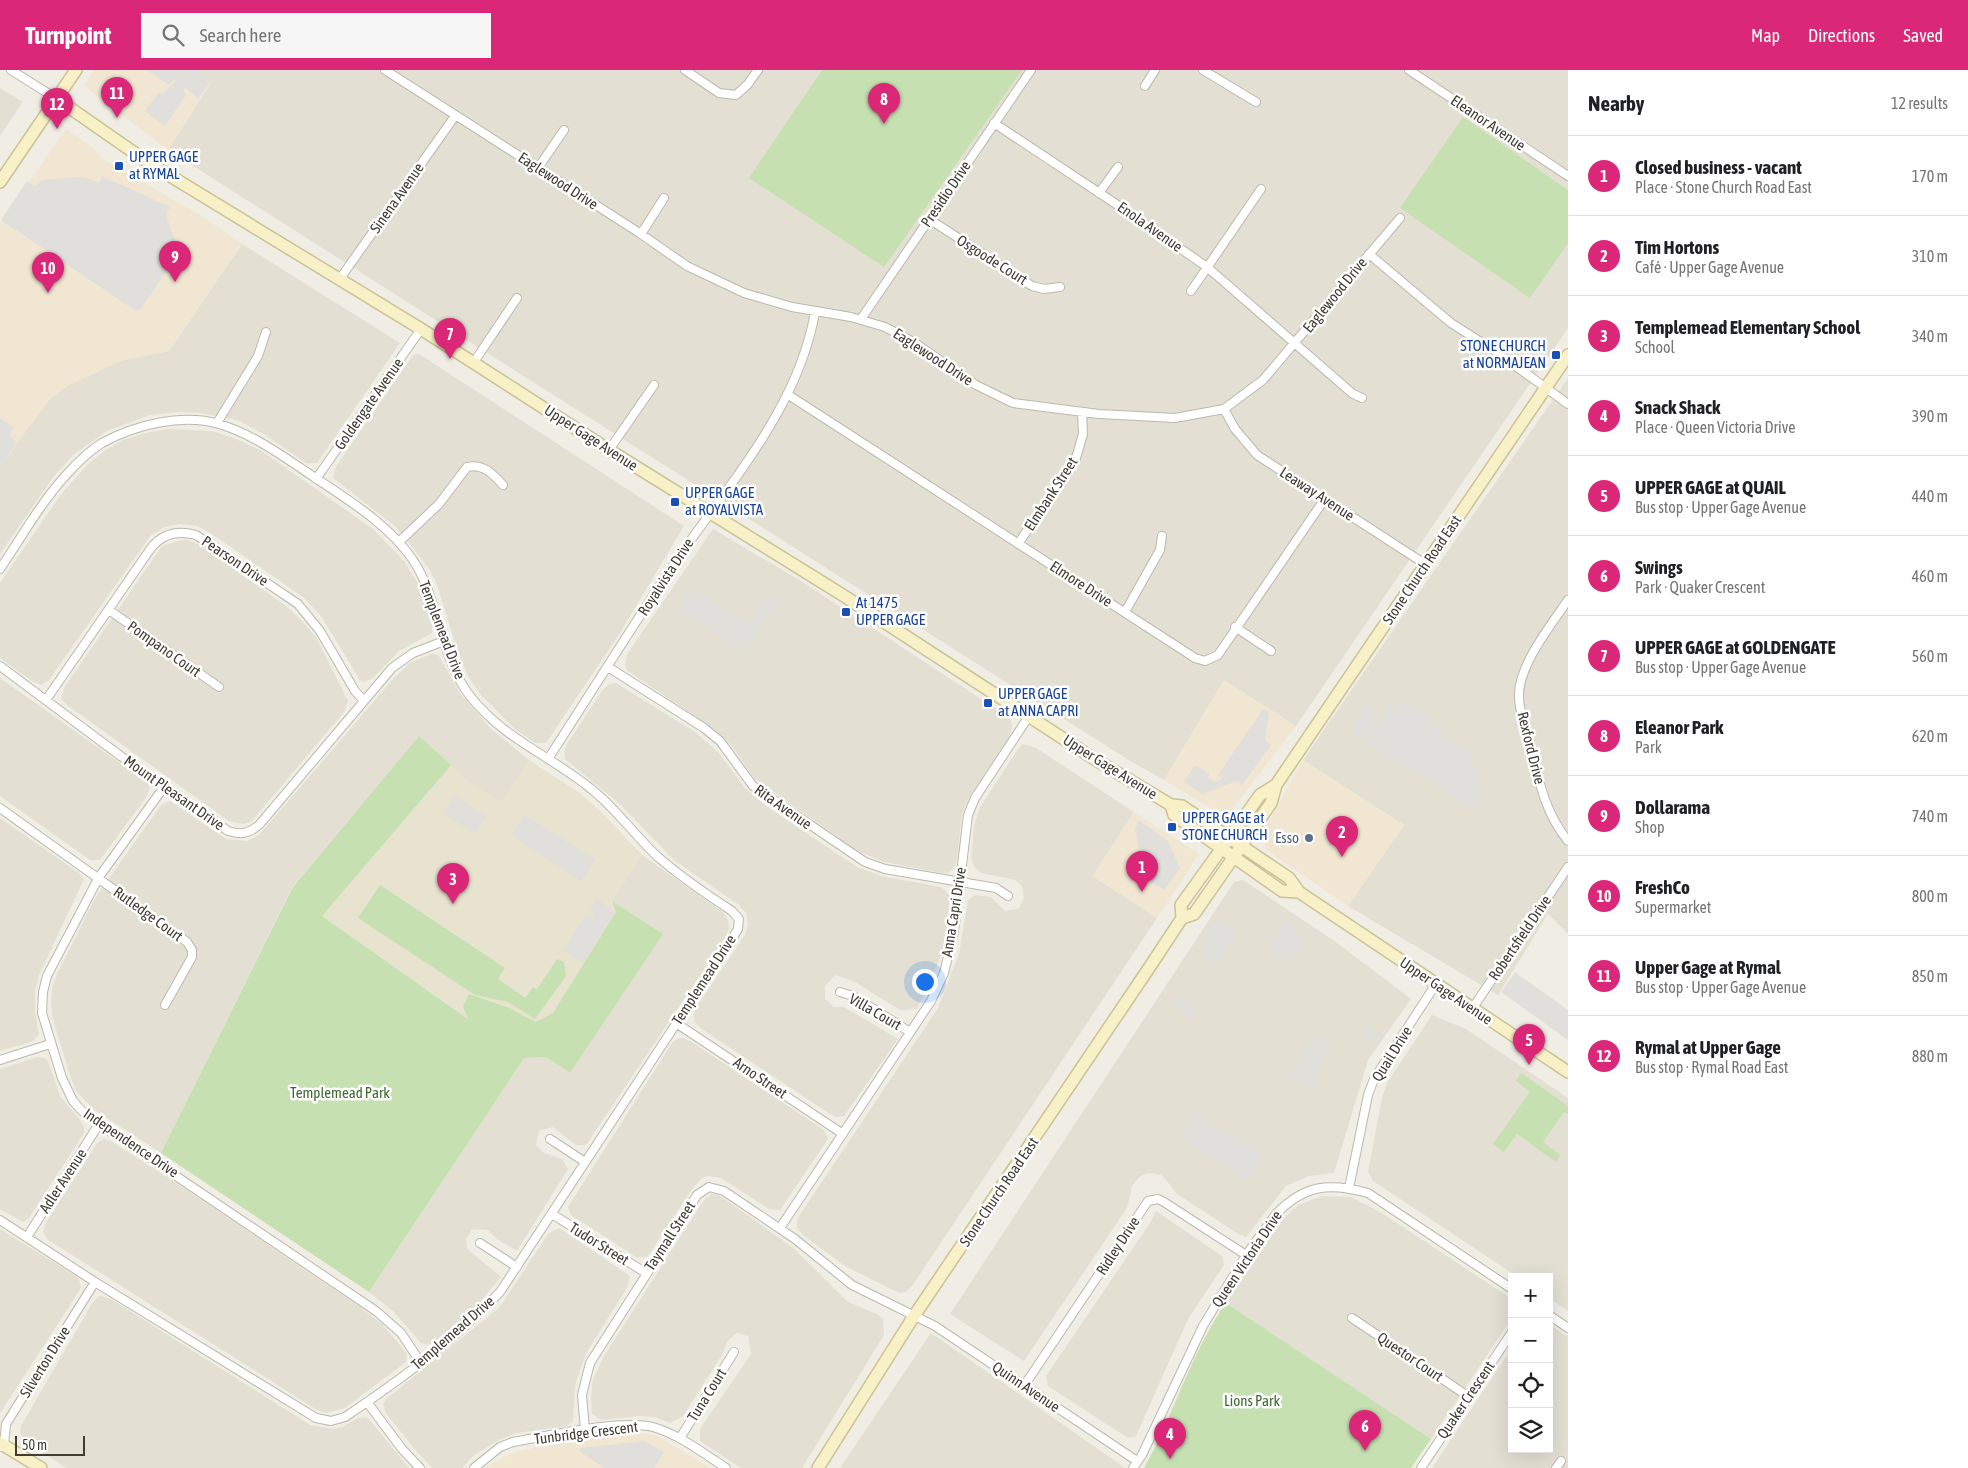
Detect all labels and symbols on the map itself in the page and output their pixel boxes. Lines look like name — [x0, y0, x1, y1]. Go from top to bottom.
pin: 11 — [101, 77, 133, 118]
pin: 8 — [868, 83, 900, 124]
pin: 12 — [41, 88, 73, 129]
street label: Eleanor Avenue — [1448, 91, 1529, 154]
place label: UPPER GAGE at RYMAL — [129, 148, 199, 182]
street label: Eaglewood Drive — [515, 149, 601, 213]
street label: Presidio Drive — [917, 157, 974, 230]
street label: Sinena Avenue — [366, 159, 427, 236]
marker: UPPER GAGE at RYMAL — [113, 160, 125, 172]
street label: Enola Avenue — [1115, 198, 1186, 255]
street label: Osgoode Court — [954, 231, 1031, 288]
pin: 9 — [159, 241, 191, 282]
pin: 10 — [32, 252, 64, 293]
street label: Eaglewood Drive — [1299, 254, 1370, 336]
pin: 7 — [434, 318, 466, 359]
street label: Eaglewood Drive — [890, 325, 976, 389]
place label: STONE CHURCH at NORMAJEAN — [1460, 337, 1546, 371]
marker: STONE CHURCH at NORMAJEAN — [1550, 349, 1562, 361]
street label: Goldengate Avenue — [331, 355, 407, 453]
street label: Upper Gage Avenue — [541, 401, 641, 474]
street label: Elmbank Street — [1021, 454, 1081, 534]
street label: Leaway Avenue — [1277, 463, 1358, 524]
place label: UPPER GAGE at ROYALVISTA — [685, 484, 764, 518]
marker: UPPER GAGE at ROYALVISTA — [669, 496, 681, 508]
street label: Stone Church Road East — [1379, 512, 1464, 627]
street label: Pearson Drive — [199, 532, 272, 589]
street label: Royalvista Drive — [634, 535, 697, 619]
street label: Elmore Drive — [1047, 557, 1116, 610]
street label: Templemead Drive — [416, 578, 469, 682]
place label: At 1475 UPPER GAGE — [856, 594, 926, 628]
marker: At 1475 UPPER GAGE — [840, 606, 852, 618]
street label: Pompano Court — [125, 617, 204, 680]
place label: UPPER GAGE at ANNA CAPRI — [998, 685, 1079, 719]
marker: UPPER GAGE at ANNA CAPRI — [982, 697, 994, 709]
street label: Rexford Drive — [1514, 710, 1549, 786]
street label: Upper Gage Avenue — [1060, 731, 1161, 802]
street label: Mount Pleasant Drive — [121, 752, 228, 833]
street label: Rita Avenue — [751, 781, 815, 833]
place label: UPPER GAGE at STONE CHURCH — [1182, 809, 1268, 843]
pin: 2 — [1326, 816, 1358, 857]
marker: UPPER GAGE at STONE CHURCH — [1166, 821, 1178, 833]
place label: Esso — [1275, 829, 1299, 846]
marker: Esso — [1303, 832, 1315, 844]
pin: 1 — [1126, 851, 1158, 892]
pin: 3 — [437, 863, 469, 904]
street label: Anna Capri Drive — [938, 866, 969, 958]
street label: Rutledge Court — [110, 883, 186, 944]
street label: Robertsfield Drive — [1485, 892, 1554, 983]
street label: Templemead Drive — [668, 931, 739, 1028]
street label: Upper Gage Avenue — [1397, 953, 1496, 1028]
your location — [912, 969, 938, 995]
street label: Villa Court — [846, 990, 904, 1033]
street label: Quail Drive — [1368, 1023, 1415, 1084]
pin: 5 — [1513, 1024, 1545, 1065]
street label: Arno Street — [730, 1053, 790, 1102]
park label: Templemead Park — [290, 1084, 390, 1101]
street label: Independence Drive — [81, 1105, 182, 1181]
street label: Stone Church Road East — [956, 1134, 1041, 1249]
street label: Adler Avenue — [36, 1145, 90, 1216]
street label: Taymall Street — [641, 1198, 698, 1274]
street label: Queen Victoria Drive — [1208, 1207, 1285, 1310]
street label: Ridley Drive — [1093, 1213, 1143, 1278]
street label: Tudor Street — [567, 1219, 632, 1268]
street label: Templemead Drive — [408, 1292, 498, 1373]
street label: Silverton Drive — [16, 1323, 73, 1400]
street label: Questor Court — [1374, 1328, 1446, 1385]
street label: Quinn Avenue — [989, 1358, 1063, 1415]
street label: Quaker Crescent — [1433, 1358, 1498, 1442]
street label: Tuna Court — [684, 1365, 729, 1424]
park label: Lions Park — [1224, 1392, 1280, 1409]
pin: 6 — [1349, 1410, 1381, 1451]
street label: Tunbridge Crescent — [533, 1418, 639, 1447]
pin: 4 — [1154, 1418, 1186, 1459]
scale bar — [15, 1433, 85, 1456]

